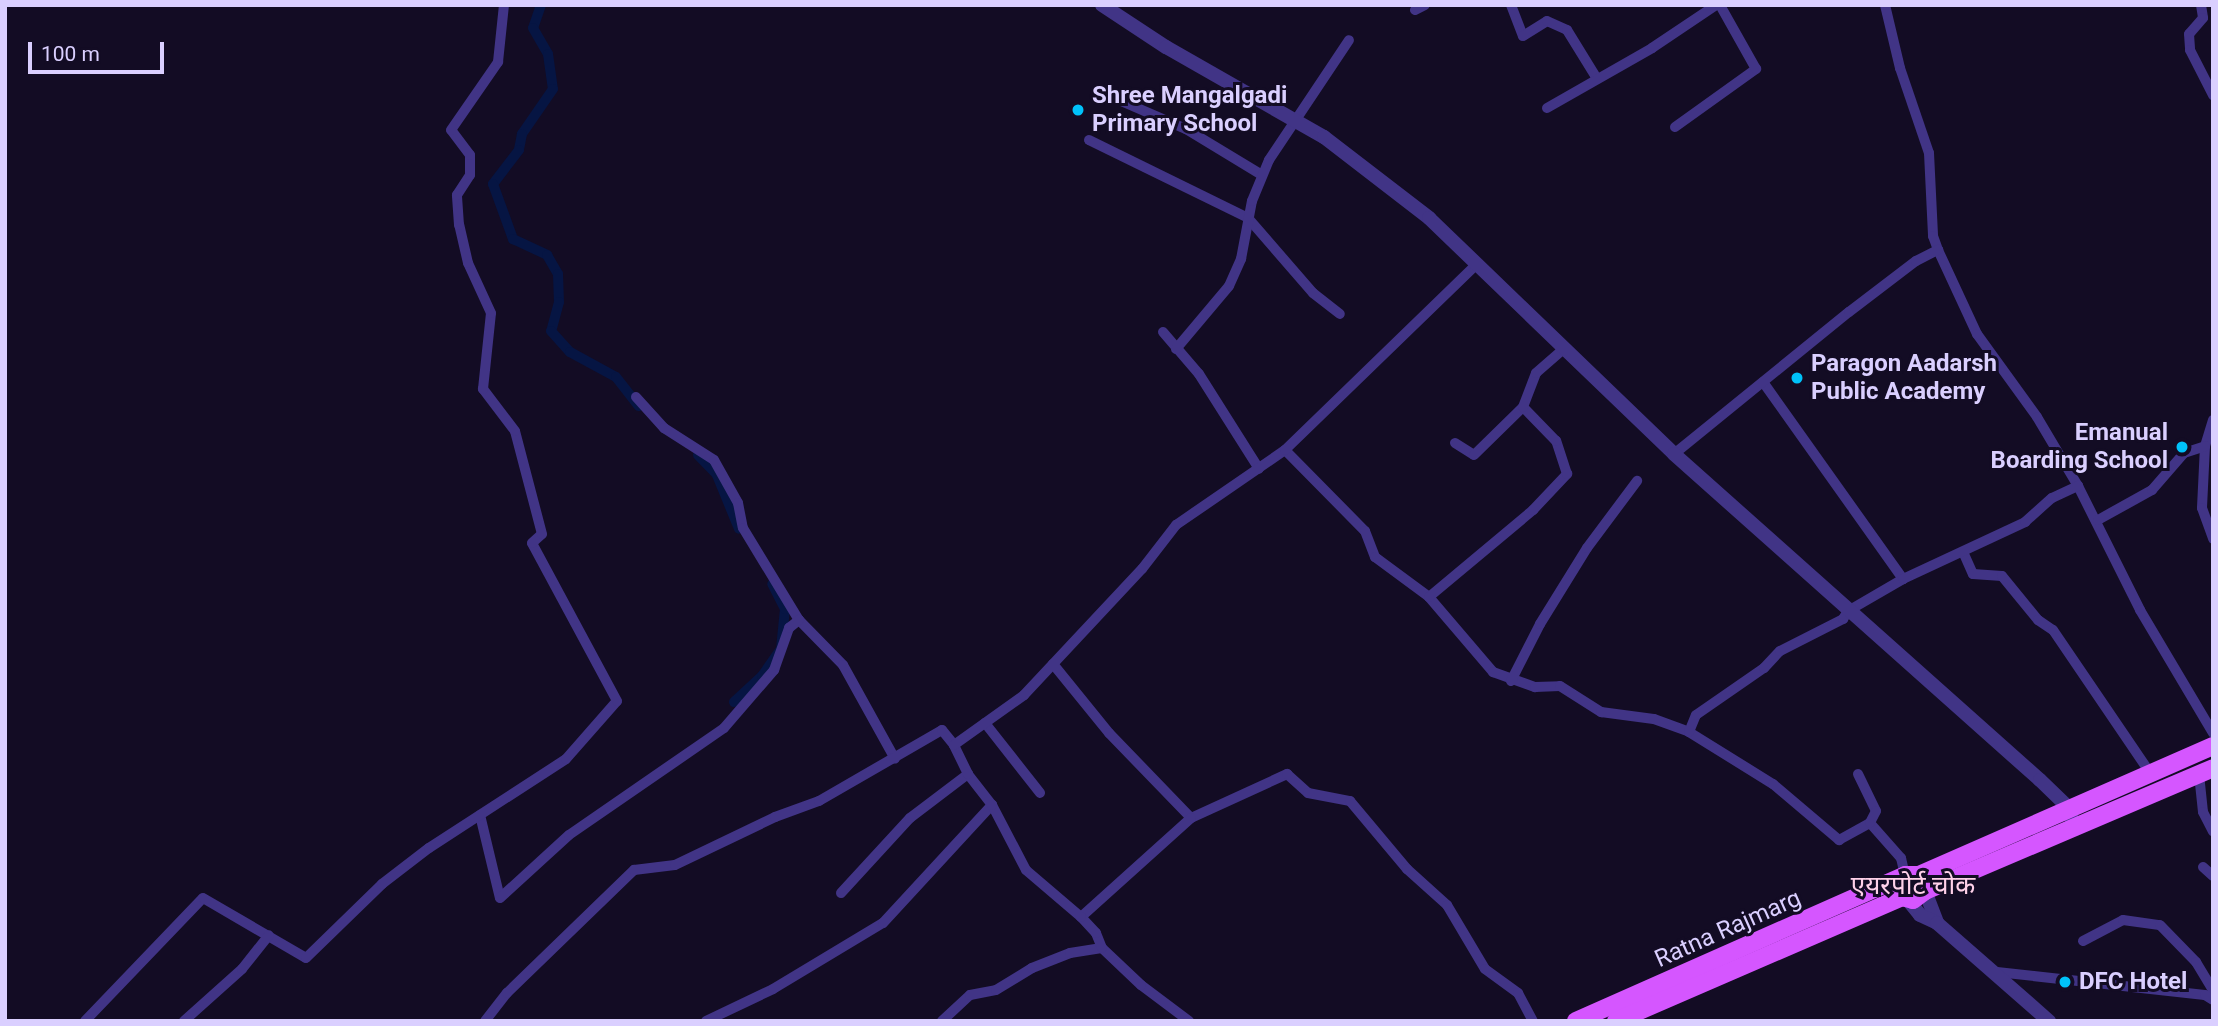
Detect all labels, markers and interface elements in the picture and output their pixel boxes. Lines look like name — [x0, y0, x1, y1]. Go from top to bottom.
scale bar — [32, 28, 168, 72]
text: 100 m — [41, 42, 100, 66]
place label: Shree Mangalgadi Primary School — [1092, 82, 1287, 138]
marker: Shree Mangalgadi Primary School — [1070, 102, 1086, 118]
place label: Paragon Aadarsh Public Academy — [1811, 350, 1997, 406]
marker: Paragon Aadarsh Public Academy — [1789, 370, 1805, 386]
place label: Emanual Boarding School — [1991, 419, 2168, 475]
marker: Emanual Boarding School — [2174, 439, 2190, 455]
district label: एयरपोर्ट चोक — [1851, 870, 1975, 902]
street label: Ratna Rajmarg — [1650, 884, 1806, 974]
place label: DFC Hotel — [2079, 968, 2187, 996]
marker: DFC Hotel — [2057, 974, 2073, 990]

